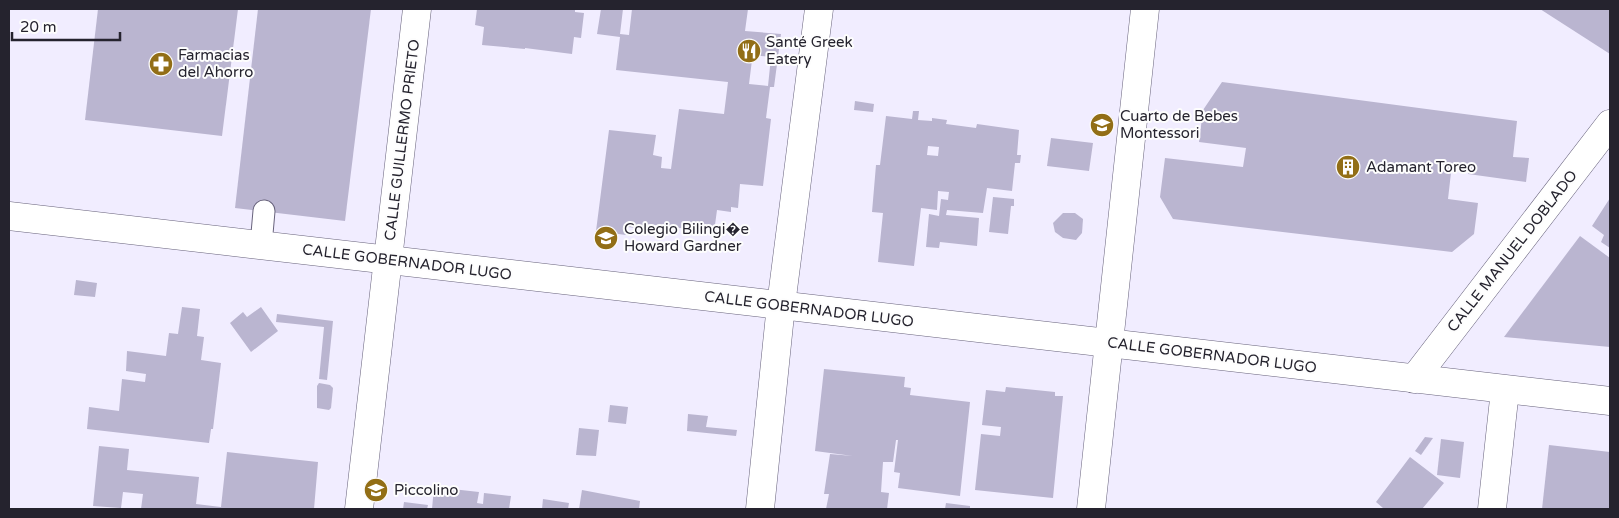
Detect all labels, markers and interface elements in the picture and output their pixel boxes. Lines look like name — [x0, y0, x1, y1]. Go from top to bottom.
scale bar — [12, 10, 120, 42]
text: 20 m — [20, 18, 57, 36]
place label: Santé Greek Eatery — [766, 33, 853, 68]
street label: CALLE GUILLERMO PRIETO — [381, 38, 423, 242]
restaurant icon: Santé Greek Eatery — [736, 38, 762, 64]
place label: Farmacias del Ahorro — [178, 46, 253, 81]
pharmacy icon: Farmacias del Ahorro — [148, 51, 174, 77]
place label: Cuarto de Bebes Montessori — [1120, 107, 1238, 142]
school or university icon: Cuarto de Bebes Montessori — [1089, 112, 1115, 138]
building icon: Adamant Toreo — [1335, 154, 1361, 180]
place label: Adamant Toreo — [1366, 158, 1476, 176]
street label: CALLE MANUEL DOBLADO — [1443, 167, 1581, 335]
place label: Colegio Bilingi�e Howard Gardner — [624, 220, 749, 255]
school or university icon: Colegio Bilingi�e Howard Gardner — [593, 225, 619, 251]
street label: CALLE GOBERNADOR LUGO — [301, 240, 513, 284]
street label: CALLE GOBERNADOR LUGO — [703, 287, 915, 331]
street label: CALLE GOBERNADOR LUGO — [1106, 333, 1318, 377]
school or university icon: Piccolino — [363, 477, 389, 503]
place label: Piccolino — [394, 481, 458, 499]

